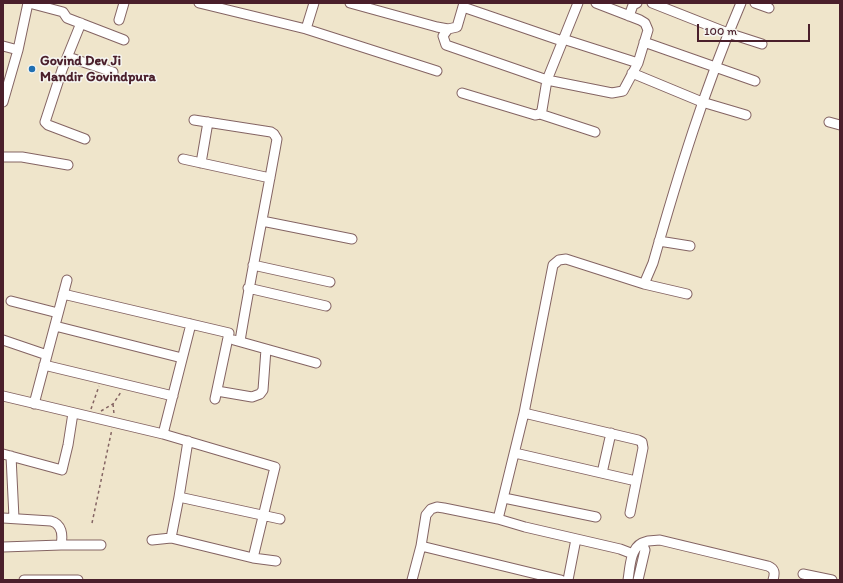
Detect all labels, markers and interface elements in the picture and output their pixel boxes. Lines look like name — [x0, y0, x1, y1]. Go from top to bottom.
scale bar — [699, 16, 812, 42]
text: 100 m — [704, 24, 737, 38]
place label: Govind Dev Ji Mandir Govindpura — [40, 53, 156, 86]
marker: Govind Dev Ji Mandir Govindpura — [27, 64, 37, 74]

